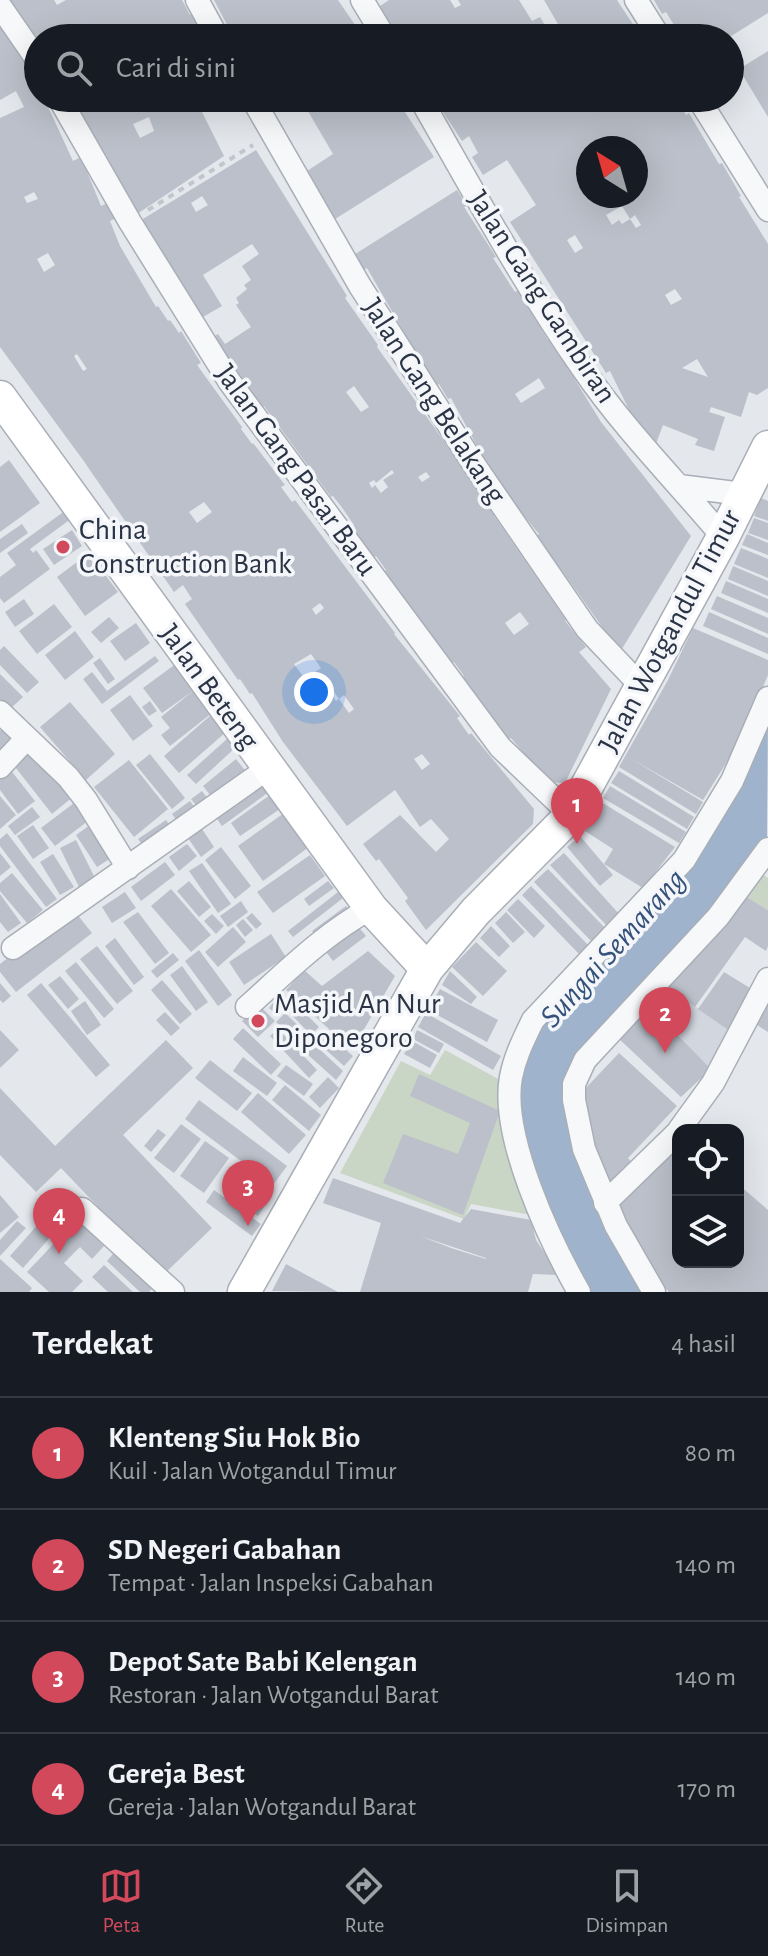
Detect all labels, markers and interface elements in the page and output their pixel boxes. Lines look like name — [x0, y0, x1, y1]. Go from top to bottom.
search box — [24, 24, 744, 112]
icon: search — [52, 46, 96, 90]
text: Cari di sini — [116, 53, 236, 83]
north arrow — [576, 136, 648, 208]
street label: Jalan Gang Gambiran — [462, 185, 622, 409]
street label: Jalan Gang Belakang — [357, 293, 512, 509]
street label: Jalan Gang Pasar Baru — [210, 359, 382, 581]
street label: Jalan Wotgandul Timur — [593, 504, 747, 757]
place label: China Construction Bank — [79, 515, 292, 579]
marker: China Construction Bank — [54, 538, 72, 556]
street label: Jalan Beteng — [154, 619, 264, 755]
your location — [294, 672, 334, 712]
pin: 1 — [551, 778, 603, 844]
water label: Sungai Semarang — [534, 863, 692, 1033]
pin: 2 — [639, 987, 691, 1053]
place label: Masjid An Nur Diponegoro — [274, 989, 441, 1053]
marker: Masjid An Nur Diponegoro — [249, 1012, 267, 1030]
map controls — [672, 1124, 744, 1268]
button: locate — [672, 1124, 744, 1196]
pin: 3 — [222, 1160, 274, 1226]
pin: 4 — [33, 1188, 85, 1254]
button: layers — [672, 1196, 744, 1268]
text: Terdekat — [32, 1327, 153, 1361]
text: 4 hasil — [671, 1331, 736, 1357]
text: Klenteng Siu Hok Bio — [108, 1423, 360, 1453]
text: 1 — [53, 1440, 63, 1466]
text: 80 m — [685, 1440, 736, 1466]
text: Kuil · Jalan Wotgandul Timur — [108, 1458, 397, 1484]
text: SD Negeri Gabahan — [108, 1535, 341, 1565]
text: 2 — [52, 1552, 64, 1578]
text: 140 m — [676, 1552, 736, 1578]
text: Tempat · Jalan Inspeksi Gabahan — [108, 1570, 434, 1596]
text: Depot Sate Babi Kelengan — [108, 1647, 418, 1677]
text: 3 — [52, 1664, 64, 1690]
text: 140 m — [676, 1664, 736, 1690]
text: Restoran · Jalan Wotgandul Barat — [108, 1682, 439, 1708]
text: Gereja Best — [108, 1759, 245, 1789]
text: 4 — [51, 1776, 65, 1802]
text: 170 m — [677, 1776, 736, 1802]
text: Gereja · Jalan Wotgandul Barat — [108, 1794, 416, 1820]
tab: Peta — [99, 1864, 143, 1938]
tab: Rute — [342, 1864, 386, 1938]
tab: Disimpan — [585, 1864, 668, 1938]

